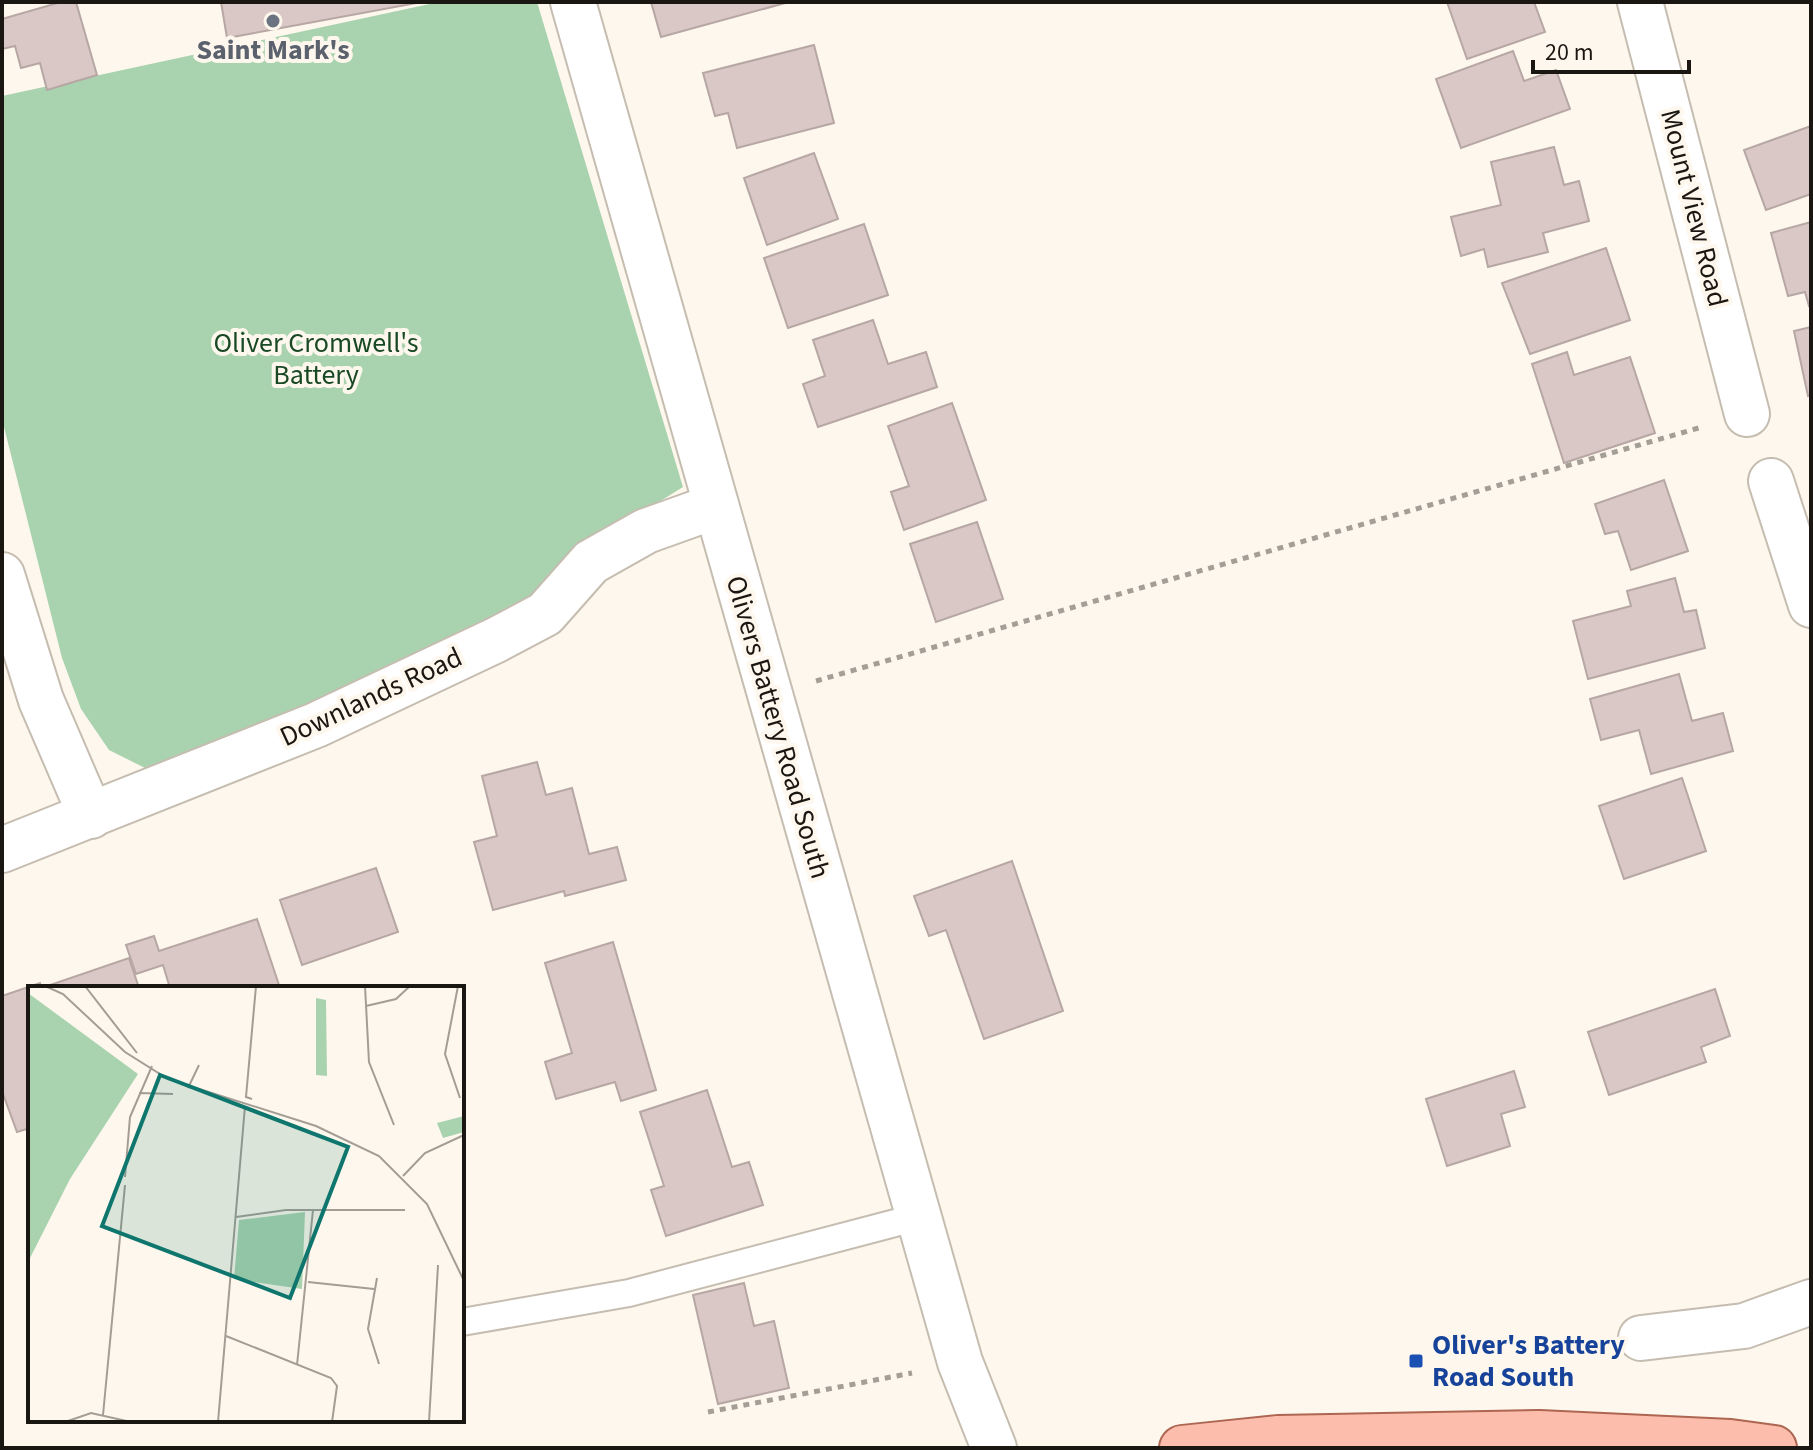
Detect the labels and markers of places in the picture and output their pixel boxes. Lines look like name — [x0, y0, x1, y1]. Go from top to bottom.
marker: Saint Mark's — [264, 12, 282, 30]
place label: Saint Mark's — [196, 30, 350, 70]
place label: Oliver's Battery Road South — [1432, 1325, 1625, 1397]
marker: Oliver's Battery Road South — [1407, 1352, 1425, 1370]

